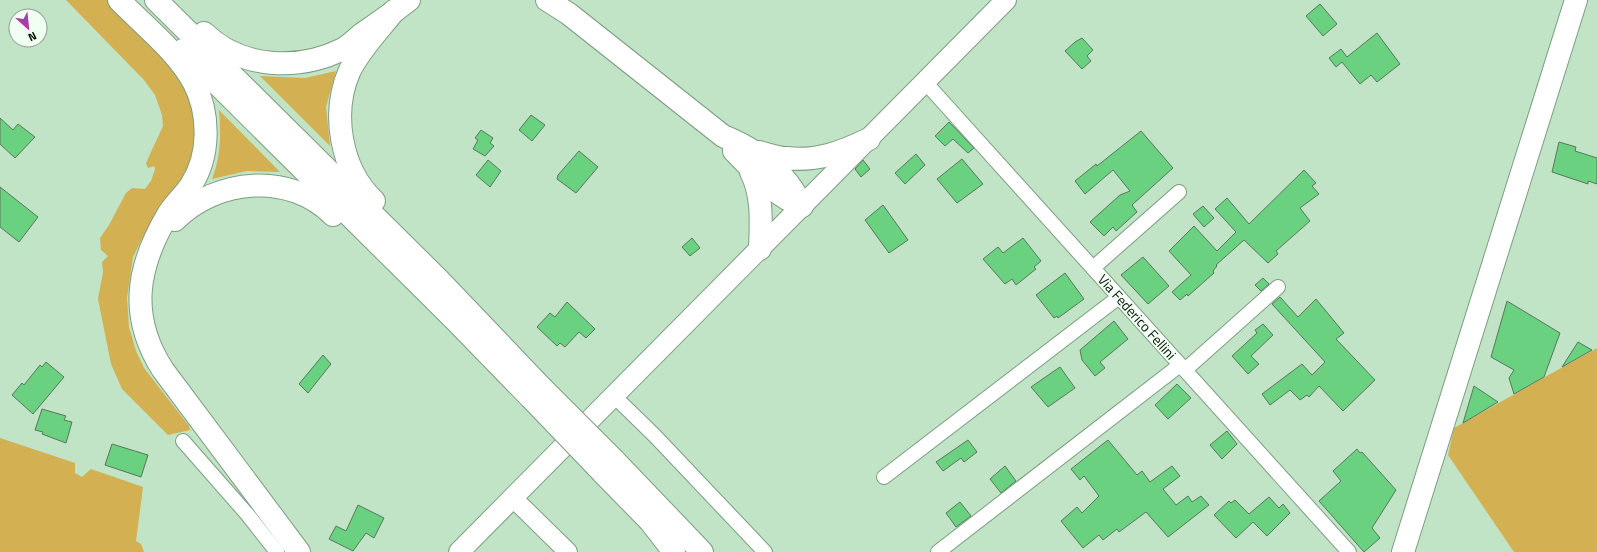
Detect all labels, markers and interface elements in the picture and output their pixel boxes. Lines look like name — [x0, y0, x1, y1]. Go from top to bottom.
north arrow — [8, 8, 48, 48]
text: N — [26, 28, 40, 46]
street label: Via Federico Fellini — [1093, 269, 1182, 364]

